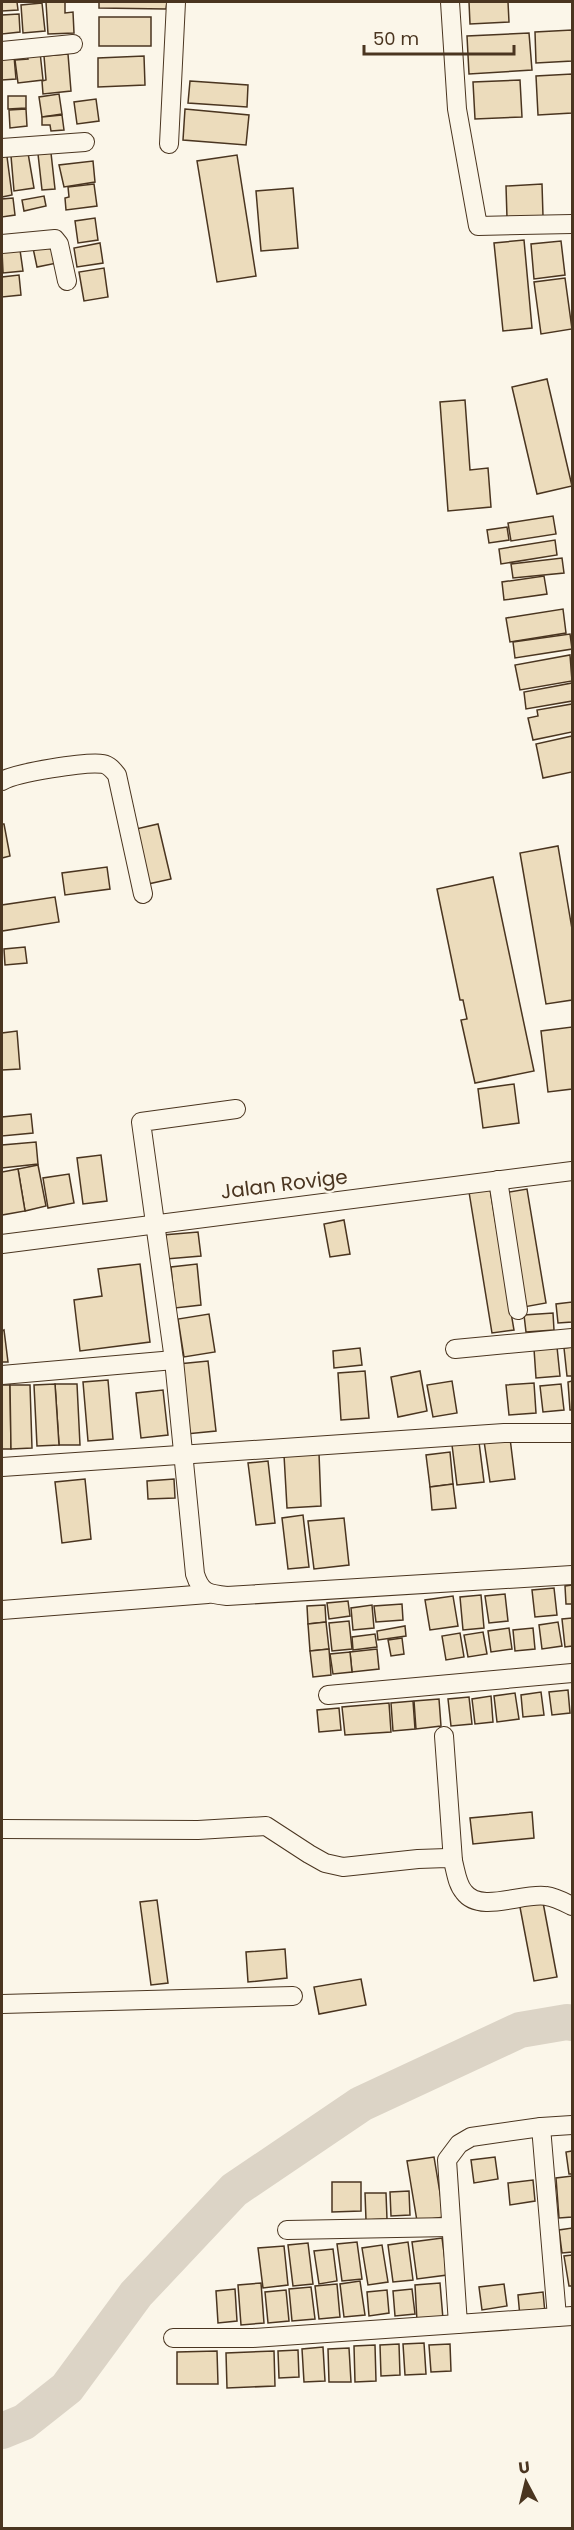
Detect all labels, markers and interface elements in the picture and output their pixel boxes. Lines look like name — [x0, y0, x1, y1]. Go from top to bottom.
scale bar — [364, 18, 514, 56]
text: 50 m — [373, 26, 419, 51]
street label: Jalan Rovige — [219, 1162, 349, 1206]
north arrow — [496, 2452, 556, 2512]
text: U — [517, 2456, 531, 2480]

